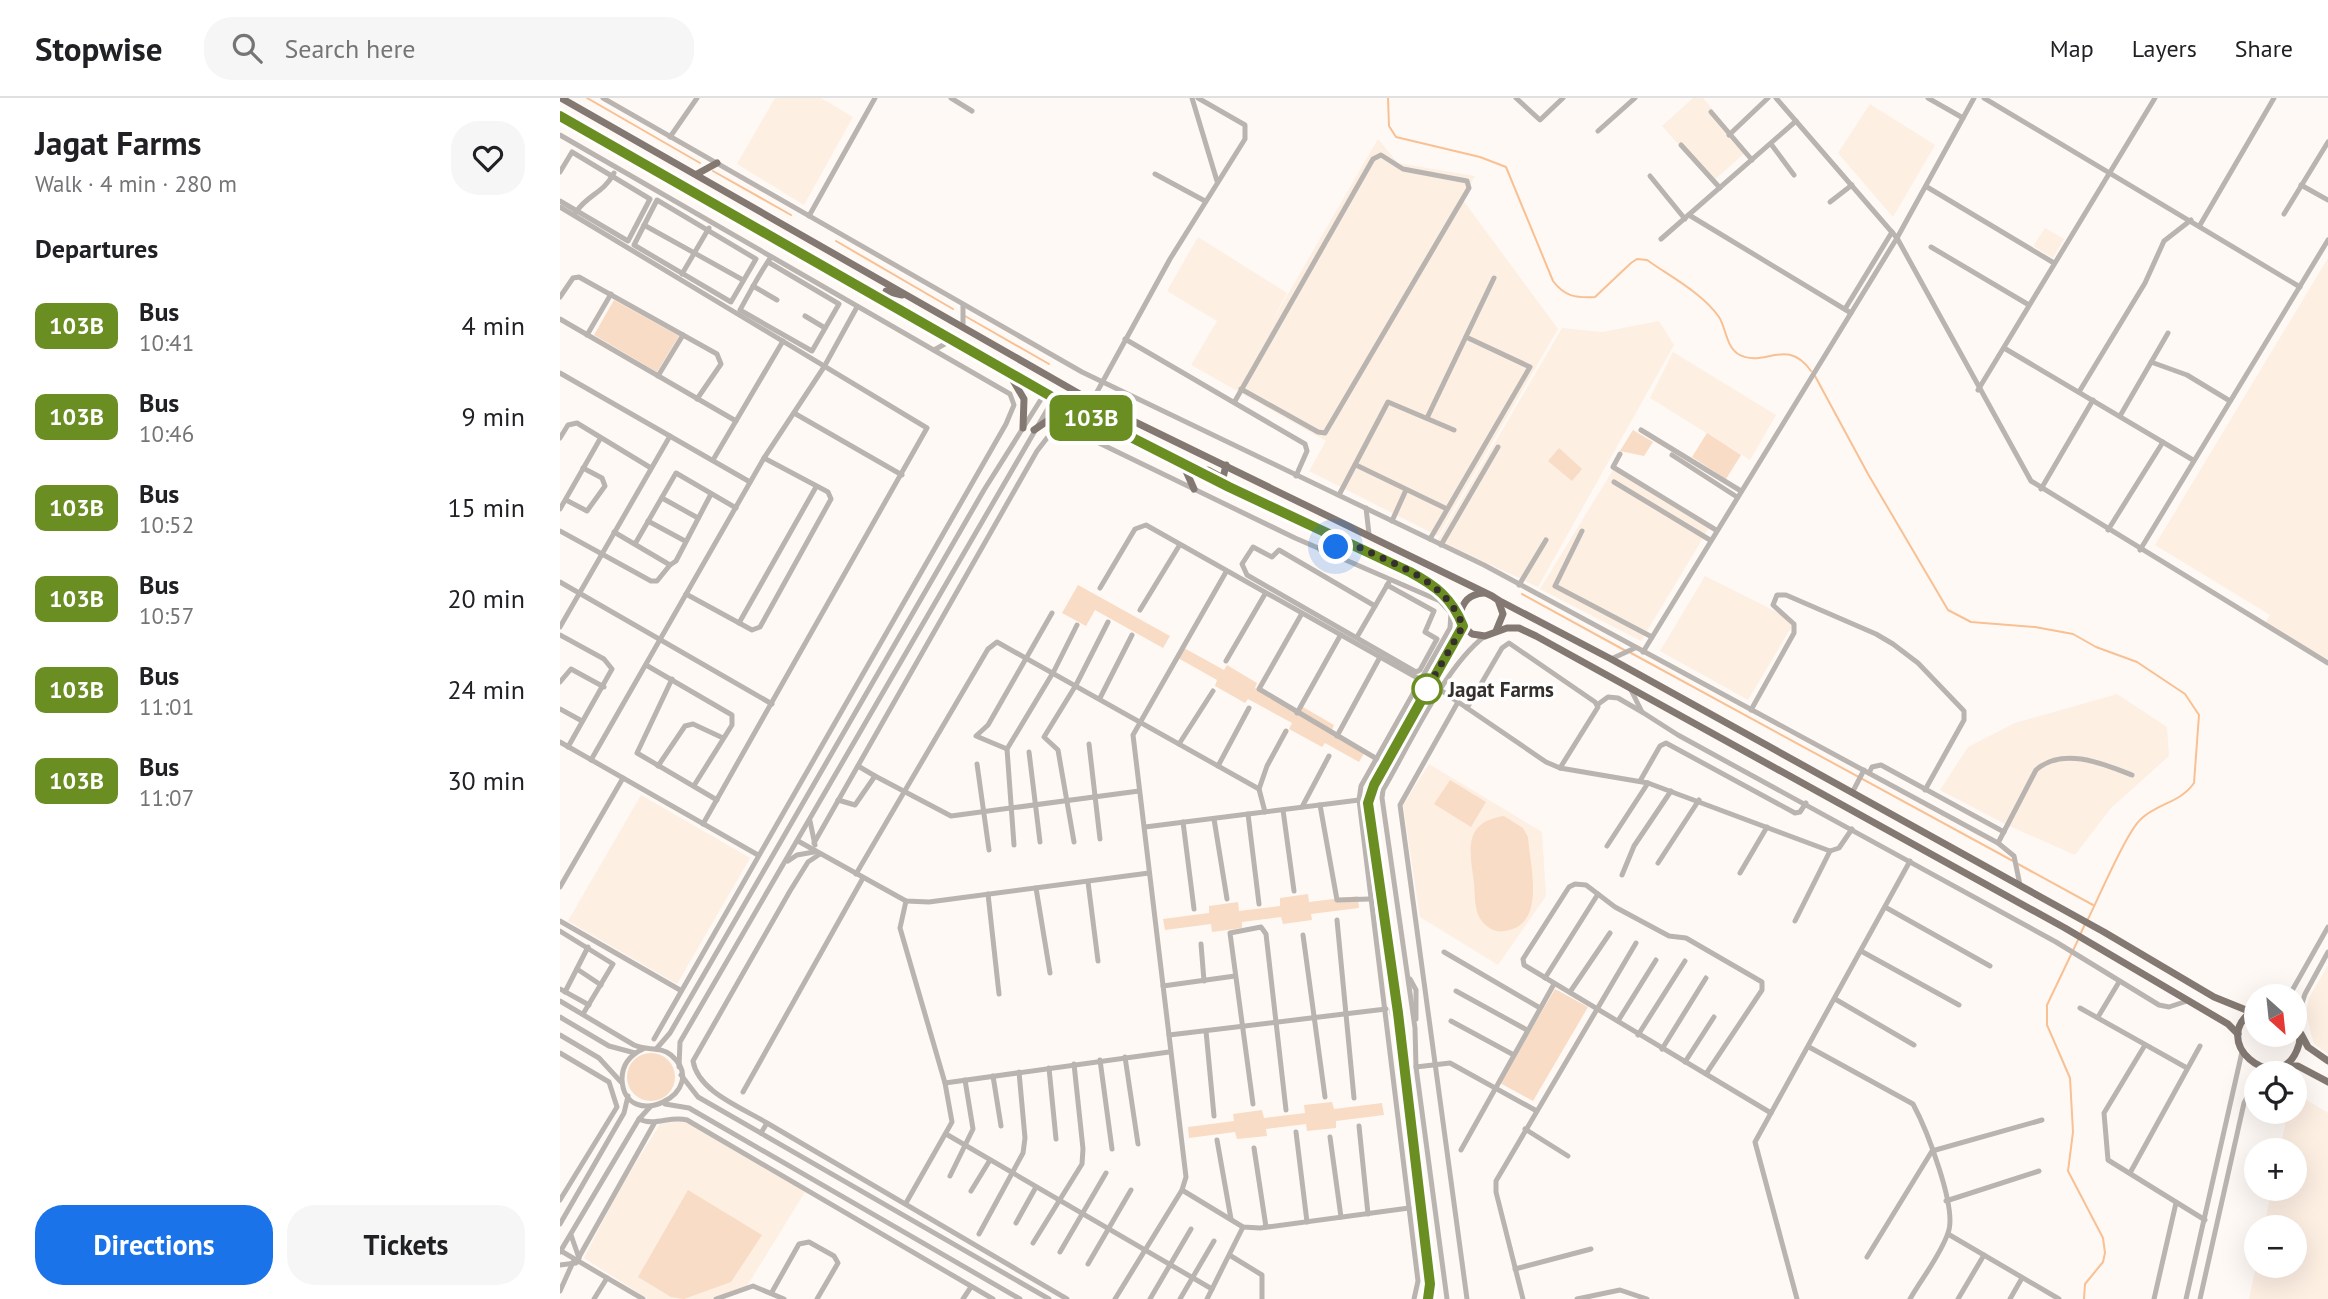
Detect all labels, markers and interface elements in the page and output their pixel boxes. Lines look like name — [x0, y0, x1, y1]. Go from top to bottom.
search box — [204, 17, 694, 80]
text: Stopwise — [35, 27, 162, 70]
icon: search — [228, 29, 266, 67]
text: Search here — [284, 32, 416, 65]
text: Map — [2050, 33, 2094, 64]
text: Layers — [2132, 33, 2197, 64]
text: Share — [2235, 33, 2293, 64]
text: Jagat Farms — [35, 121, 202, 164]
button: heart — [451, 121, 525, 195]
text: Walk · 4 min · 280 m — [35, 169, 237, 198]
text: Departures — [35, 232, 158, 265]
text: Bus — [139, 295, 179, 328]
text: 4 min — [462, 309, 525, 342]
text: 103B — [49, 310, 104, 341]
text: 10:41 — [139, 328, 194, 357]
text: Bus — [139, 386, 179, 419]
line badge: 103B — [1042, 395, 1140, 441]
text: 9 min — [462, 400, 525, 433]
text: 103B — [49, 401, 104, 432]
text: 103B — [1063, 402, 1119, 433]
text: 10:46 — [139, 419, 194, 448]
text: Bus — [139, 477, 179, 510]
text: 15 min — [447, 491, 525, 524]
text: 103B — [49, 492, 104, 523]
text: 10:52 — [139, 510, 194, 539]
your location — [1318, 529, 1353, 564]
text: Bus — [139, 568, 179, 601]
text: 20 min — [447, 582, 525, 615]
text: 103B — [49, 583, 104, 614]
text: 10:57 — [139, 601, 194, 630]
text: Bus — [139, 659, 179, 692]
text: 24 min — [447, 673, 525, 706]
text: 103B — [49, 674, 104, 705]
marker: Jagat Farms — [1412, 674, 1442, 704]
place label: Jagat Farms — [1447, 676, 1554, 703]
text: 11:01 — [139, 692, 194, 721]
text: Bus — [139, 750, 179, 783]
text: 30 min — [447, 764, 525, 797]
text: 103B — [49, 765, 104, 796]
text: 11:07 — [139, 783, 194, 812]
north arrow — [2244, 984, 2306, 1046]
map controls — [2244, 984, 2307, 1278]
button: locate — [2244, 1061, 2307, 1124]
button: + — [2244, 1138, 2307, 1201]
button: Directions — [35, 1205, 273, 1285]
button: Tickets — [287, 1205, 525, 1285]
button: − — [2244, 1215, 2307, 1278]

